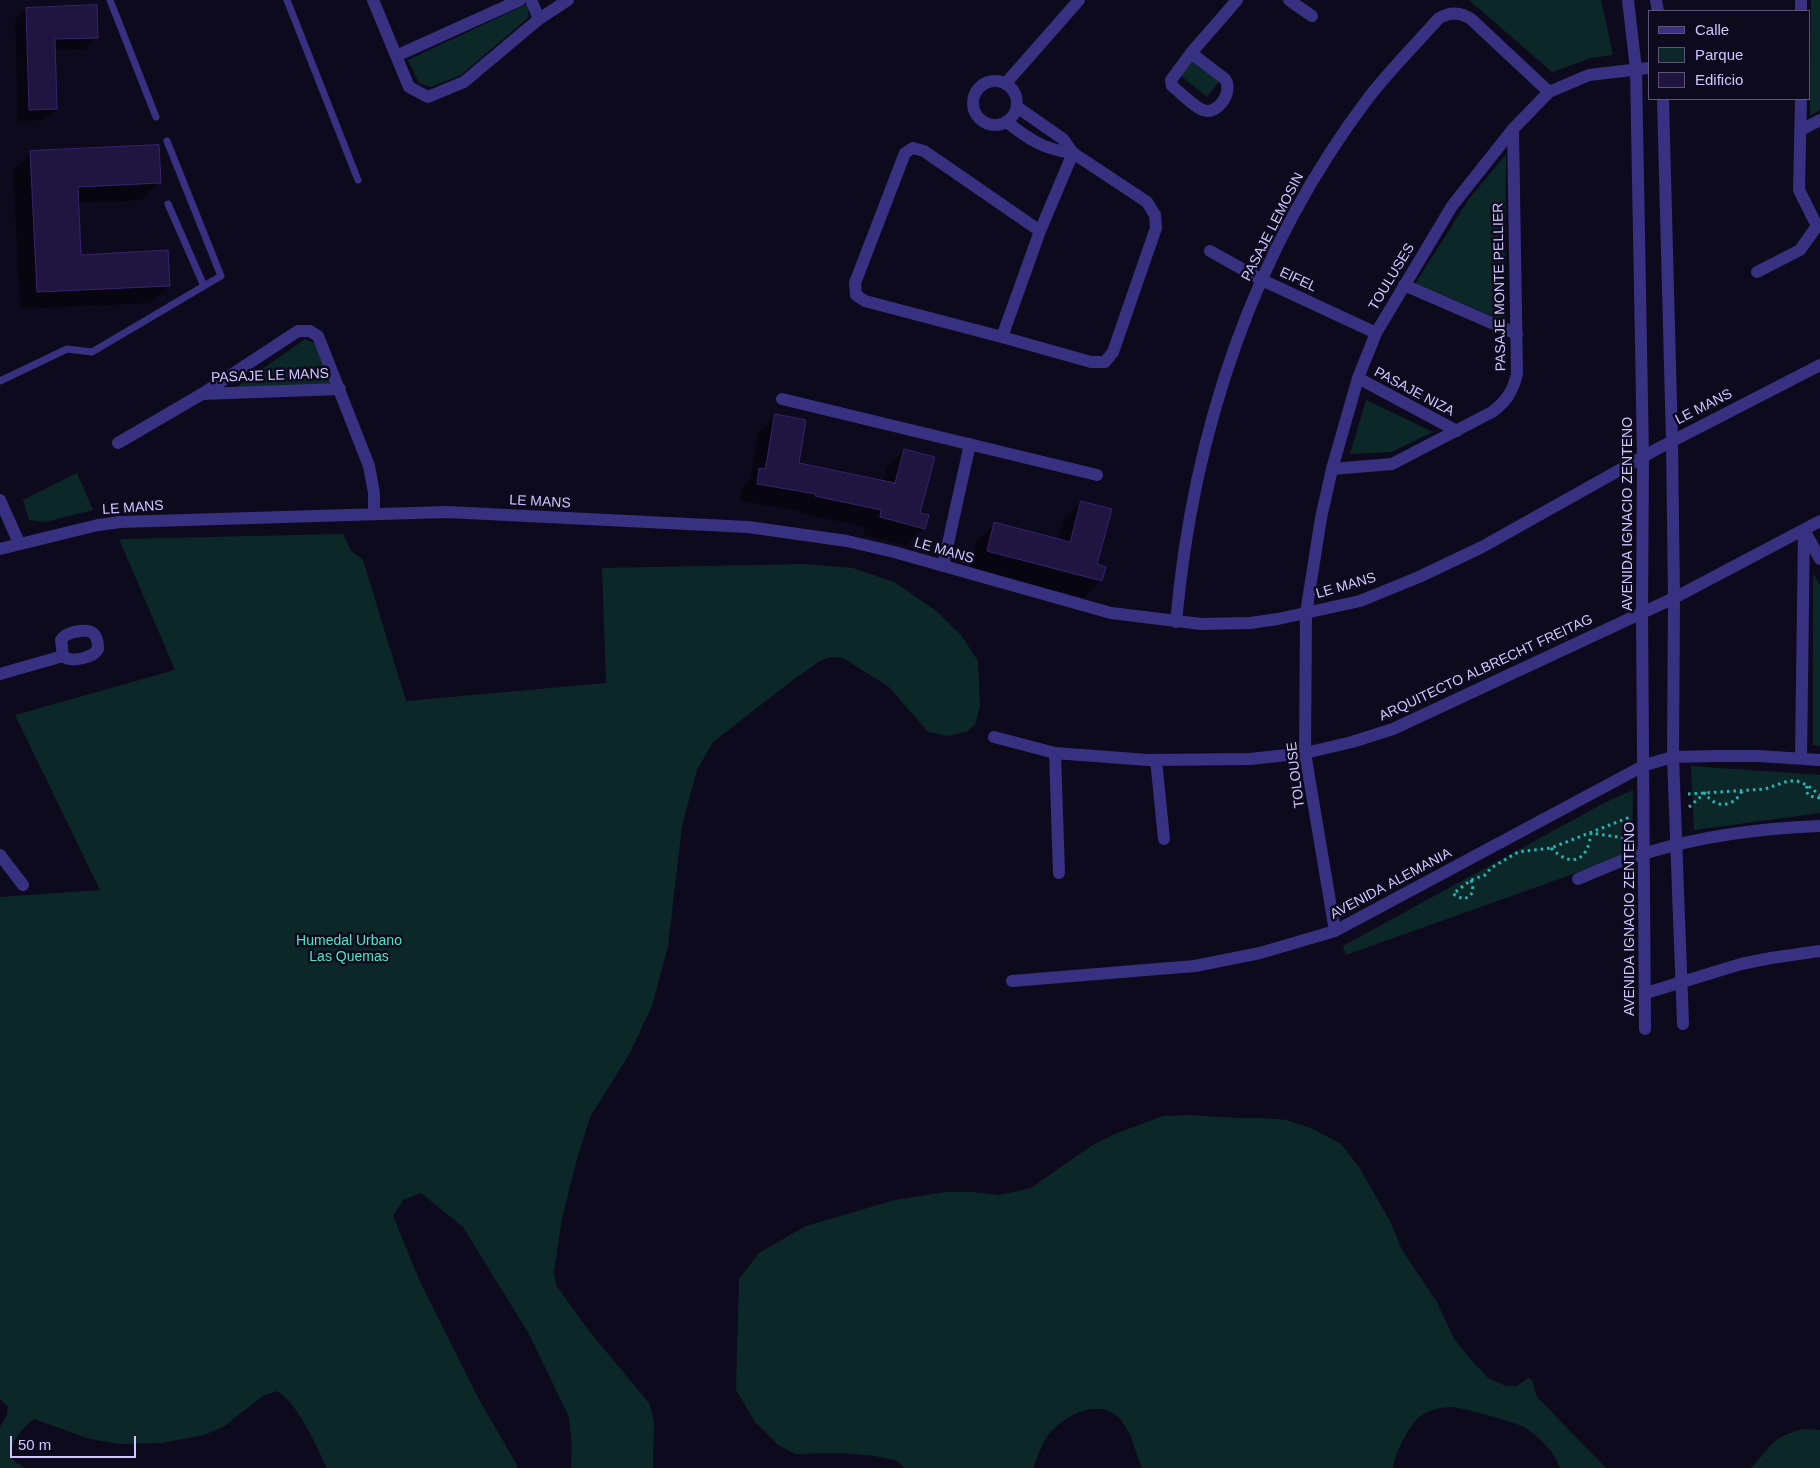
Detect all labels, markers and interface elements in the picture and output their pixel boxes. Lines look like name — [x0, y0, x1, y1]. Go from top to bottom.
legend — [1648, 10, 1810, 100]
text: Calle — [1695, 21, 1729, 38]
text: Parque — [1695, 46, 1743, 63]
text: Edificio — [1695, 71, 1743, 88]
street label: PASAJE LEMOSIN — [1238, 170, 1308, 284]
street label: PASAJE MONTE PELLIER — [1490, 203, 1510, 371]
street label: TOULUSES — [1365, 240, 1419, 314]
street label: EIFEL — [1277, 264, 1319, 296]
street label: PASAJE NIZA — [1371, 364, 1457, 420]
street label: PASAJE LE MANS — [211, 366, 329, 386]
street label: LE MANS — [1673, 386, 1735, 428]
street label: AVENIDA IGNACIO ZENTENO — [1620, 417, 1636, 611]
street label: LE MANS — [509, 492, 571, 512]
street label: LE MANS — [102, 497, 164, 519]
street label: LE MANS — [912, 534, 976, 568]
street label: LE MANS — [1314, 569, 1378, 603]
street label: ARQUITECTO ALBRECHT FREITAG — [1377, 611, 1595, 725]
street label: TOLOUSE — [1284, 741, 1308, 809]
street label: AVENIDA IGNACIO ZENTENO — [1622, 822, 1638, 1016]
street label: AVENIDA ALEMANIA — [1327, 845, 1455, 923]
park label: Humedal Urbano Las Quemas — [296, 933, 402, 966]
scale bar — [12, 1426, 139, 1458]
text: 50 m — [18, 1436, 51, 1453]

